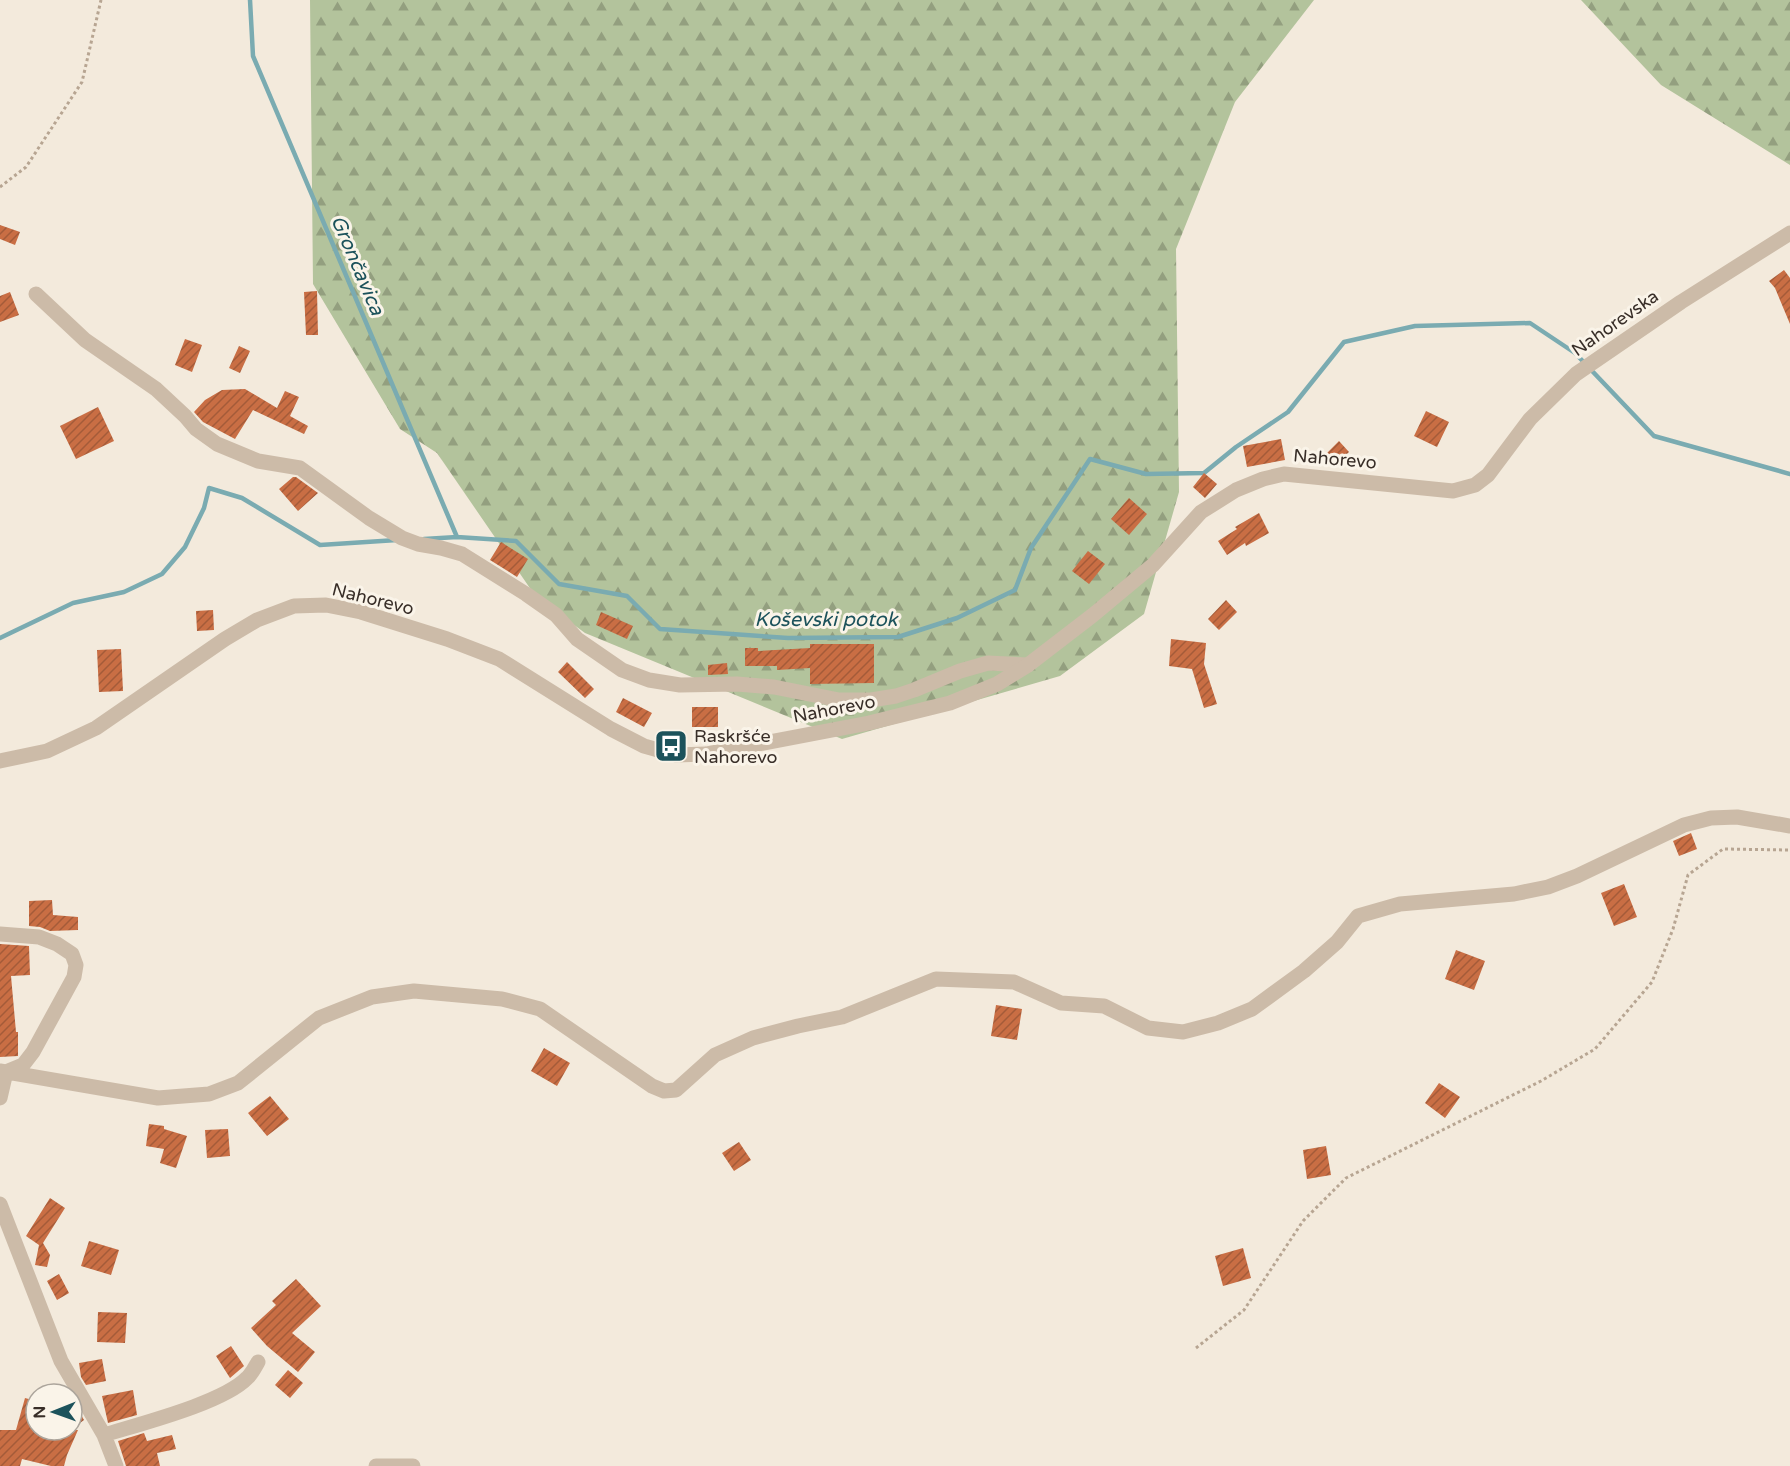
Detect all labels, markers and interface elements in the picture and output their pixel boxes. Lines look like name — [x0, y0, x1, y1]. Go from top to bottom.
water label: Grončavica — [325, 212, 389, 320]
street label: Nahorevska — [1567, 285, 1663, 361]
street label: Nahorevo — [1292, 444, 1378, 474]
street label: Nahorevo — [330, 578, 416, 620]
water label: Koševski potok — [755, 608, 900, 632]
street label: Nahorevo — [791, 690, 877, 728]
place label: Raskršće Nahorevo — [694, 725, 778, 768]
bus stop icon: Raskršće Nahorevo — [653, 728, 689, 764]
north arrow — [24, 1382, 84, 1442]
text: N — [30, 1406, 50, 1419]

